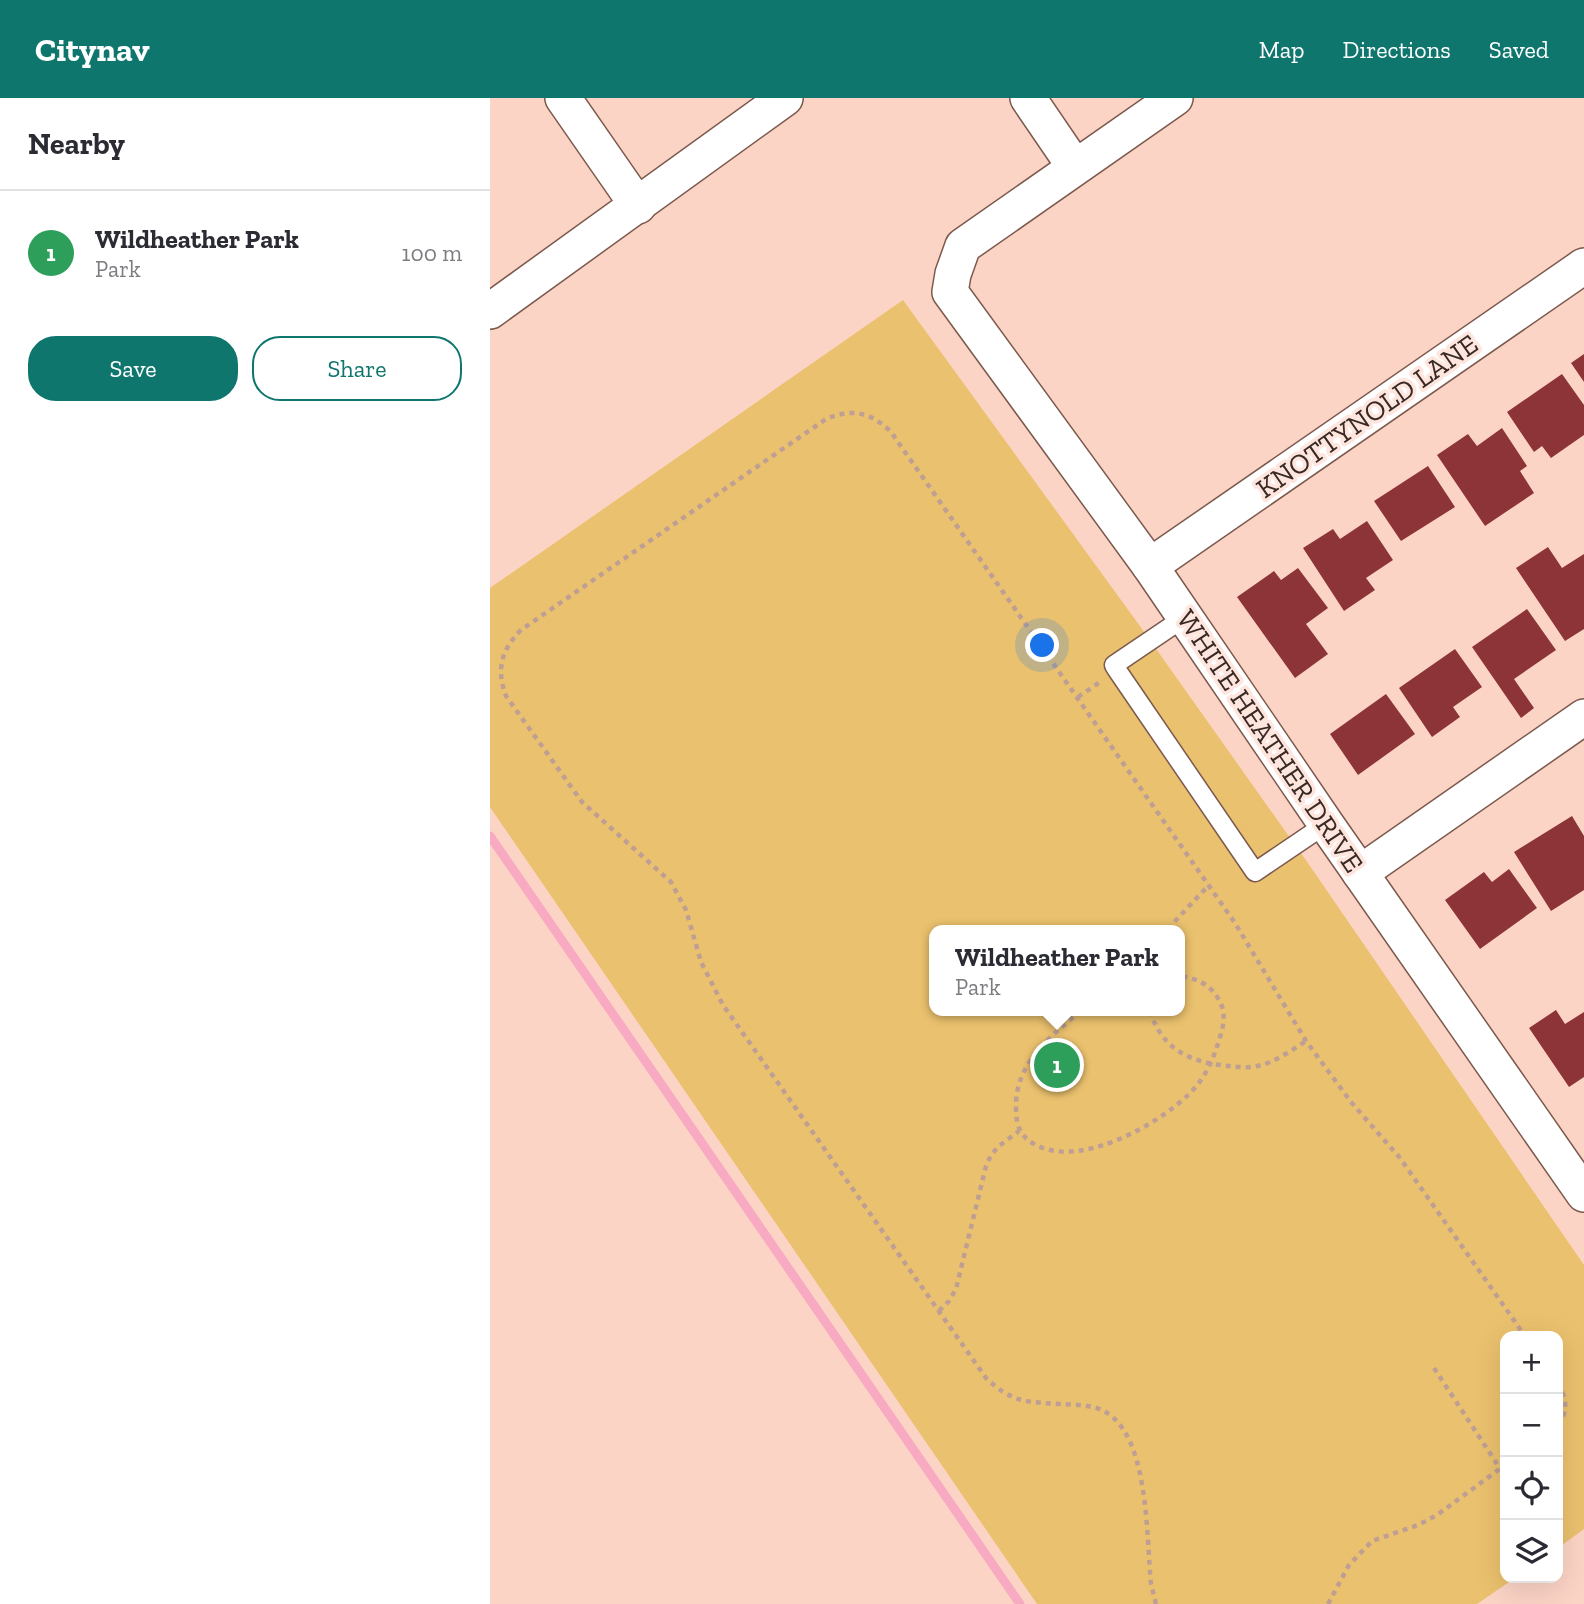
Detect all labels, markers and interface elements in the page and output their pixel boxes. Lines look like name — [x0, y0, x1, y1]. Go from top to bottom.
text: Citynav — [35, 30, 150, 69]
text: Map — [1259, 35, 1305, 64]
text: Directions — [1343, 35, 1451, 64]
text: Saved — [1489, 35, 1549, 64]
text: Nearby — [28, 126, 125, 162]
text: Wildheather Park — [95, 223, 299, 255]
text: 1 — [46, 239, 56, 267]
text: 100 m — [402, 239, 462, 267]
text: Park — [95, 255, 141, 283]
street label: KNOTTYNOLD LANE — [1250, 327, 1484, 505]
button: Save — [28, 336, 238, 401]
button: Share — [252, 336, 462, 401]
street label: WHITE HEATHER DRIVE — [1170, 603, 1370, 879]
your location — [1025, 628, 1059, 662]
popup — [929, 925, 1185, 1016]
text: Wildheather Park — [955, 941, 1159, 973]
text: Park — [955, 973, 1001, 1001]
pin: 1 — [1034, 1039, 1080, 1091]
map controls — [1500, 1331, 1563, 1583]
button: + — [1500, 1331, 1563, 1394]
button: − — [1500, 1394, 1563, 1457]
button: locate — [1500, 1457, 1563, 1520]
button: layers — [1500, 1520, 1563, 1583]

